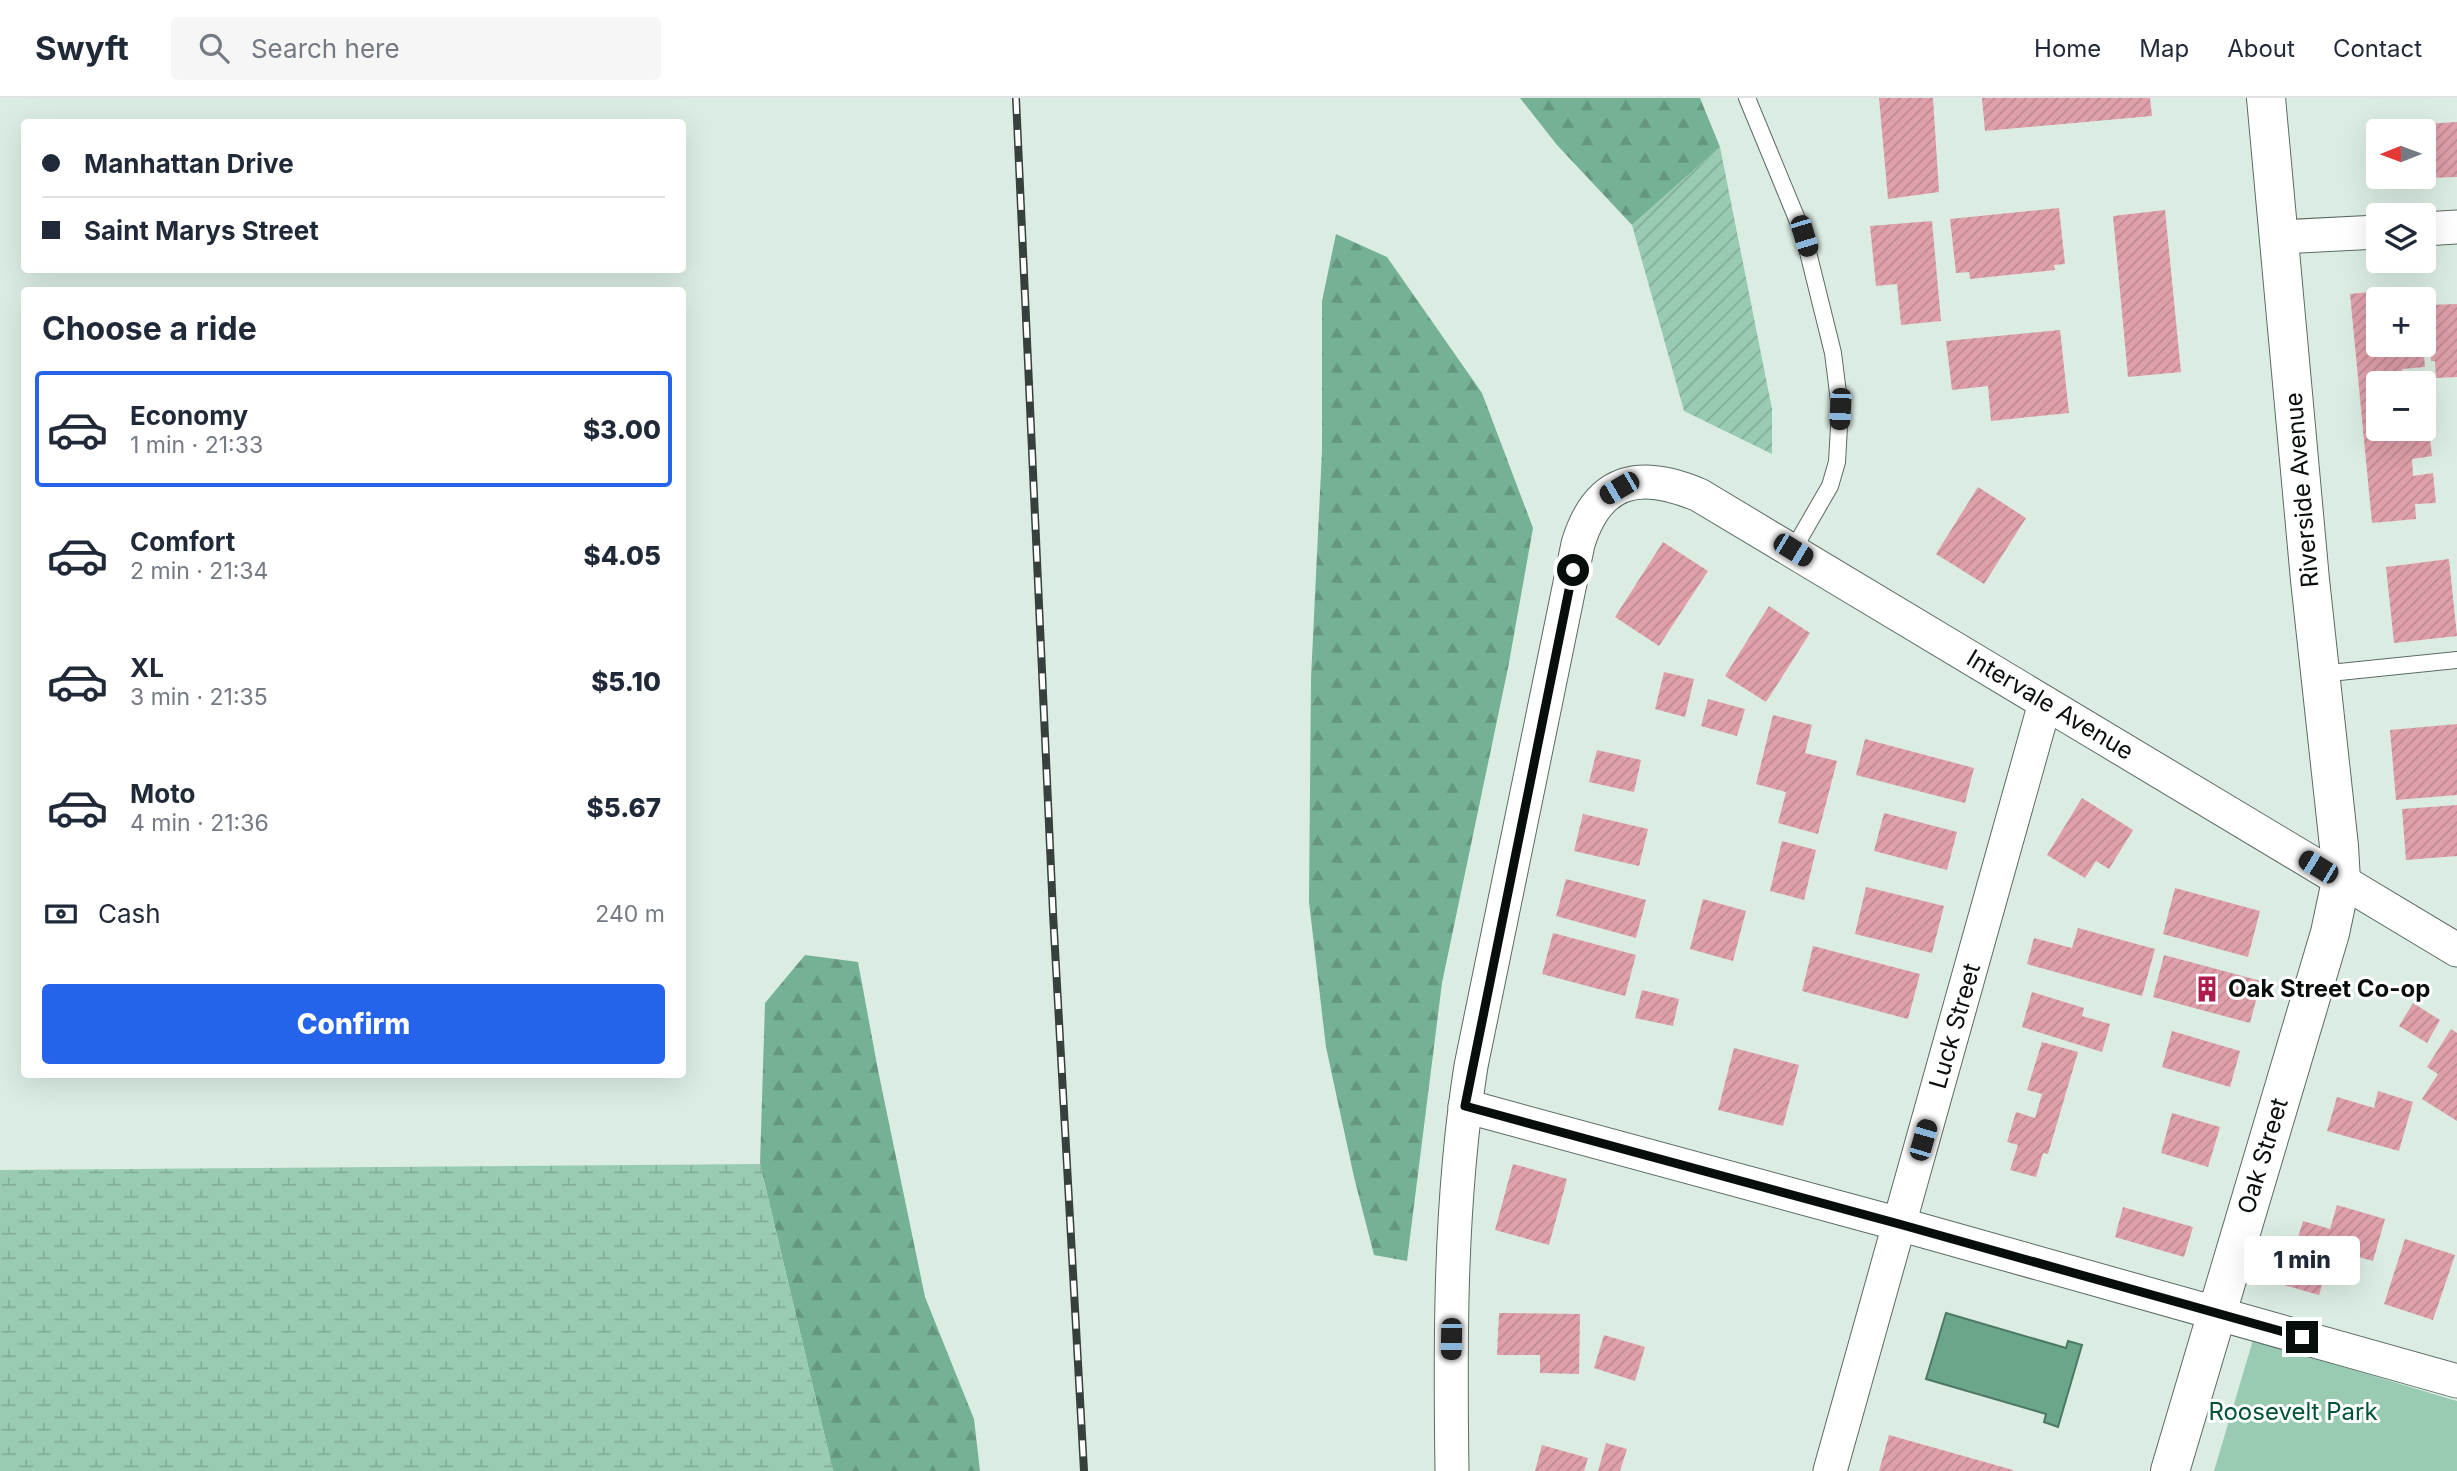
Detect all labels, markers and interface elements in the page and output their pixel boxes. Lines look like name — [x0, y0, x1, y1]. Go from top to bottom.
search box — [171, 17, 661, 80]
text: Swyft — [35, 28, 129, 68]
icon: search — [195, 29, 233, 67]
text: Search here — [251, 33, 400, 64]
text: Home — [2034, 34, 2101, 63]
text: Map — [2139, 34, 2189, 63]
text: About — [2227, 34, 2295, 63]
text: Contact — [2333, 34, 2422, 63]
north arrow — [2366, 119, 2436, 189]
map controls — [2366, 119, 2436, 441]
text: Manhattan Drive — [84, 148, 294, 179]
button: layers — [2366, 203, 2436, 273]
car — [1788, 213, 1821, 259]
text: Saint Marys Street — [84, 215, 319, 246]
button: + — [2366, 287, 2436, 357]
text: Choose a ride — [42, 309, 257, 348]
button: − — [2366, 371, 2436, 441]
car — [1829, 387, 1852, 431]
street label: Riverside Avenue — [2279, 391, 2324, 589]
icon: car — [46, 398, 109, 461]
text: Economy — [130, 400, 248, 431]
text: $3.00 — [583, 414, 661, 445]
text: 1 min · 21:33 — [130, 431, 263, 459]
car — [1596, 468, 1643, 508]
icon: car — [46, 524, 109, 587]
text: Comfort — [130, 526, 235, 557]
car — [1770, 530, 1817, 570]
text: $4.05 — [584, 540, 661, 571]
route start — [1557, 554, 1589, 586]
text: 2 min · 21:34 — [130, 557, 268, 585]
street label: Intervale Avenue — [1962, 643, 2139, 766]
icon: car — [46, 650, 109, 713]
text: XL — [130, 652, 164, 683]
text: $5.10 — [591, 666, 661, 697]
text: 3 min · 21:35 — [130, 683, 268, 711]
icon: car — [46, 776, 109, 839]
text: Moto — [130, 778, 195, 809]
text: $5.67 — [587, 792, 661, 823]
text: 4 min · 21:36 — [130, 809, 269, 837]
car — [2295, 847, 2342, 887]
icon: cash — [42, 895, 80, 933]
text: Cash — [98, 898, 161, 929]
text: 240 m — [595, 900, 665, 928]
street label: Luck Street — [1923, 960, 1986, 1092]
building icon: Oak Street Co-op — [2192, 974, 2222, 1004]
place label: Oak Street Co-op — [2228, 974, 2430, 1003]
button: Confirm — [42, 984, 665, 1064]
street label: Oak Street — [2231, 1094, 2294, 1217]
car — [1908, 1117, 1939, 1163]
callout: 1 min — [2244, 1236, 2360, 1284]
text: 1 min — [2273, 1246, 2331, 1274]
car — [1441, 1318, 1462, 1360]
route end — [2286, 1321, 2318, 1353]
park label: Roosevelt Park — [2208, 1397, 2378, 1426]

